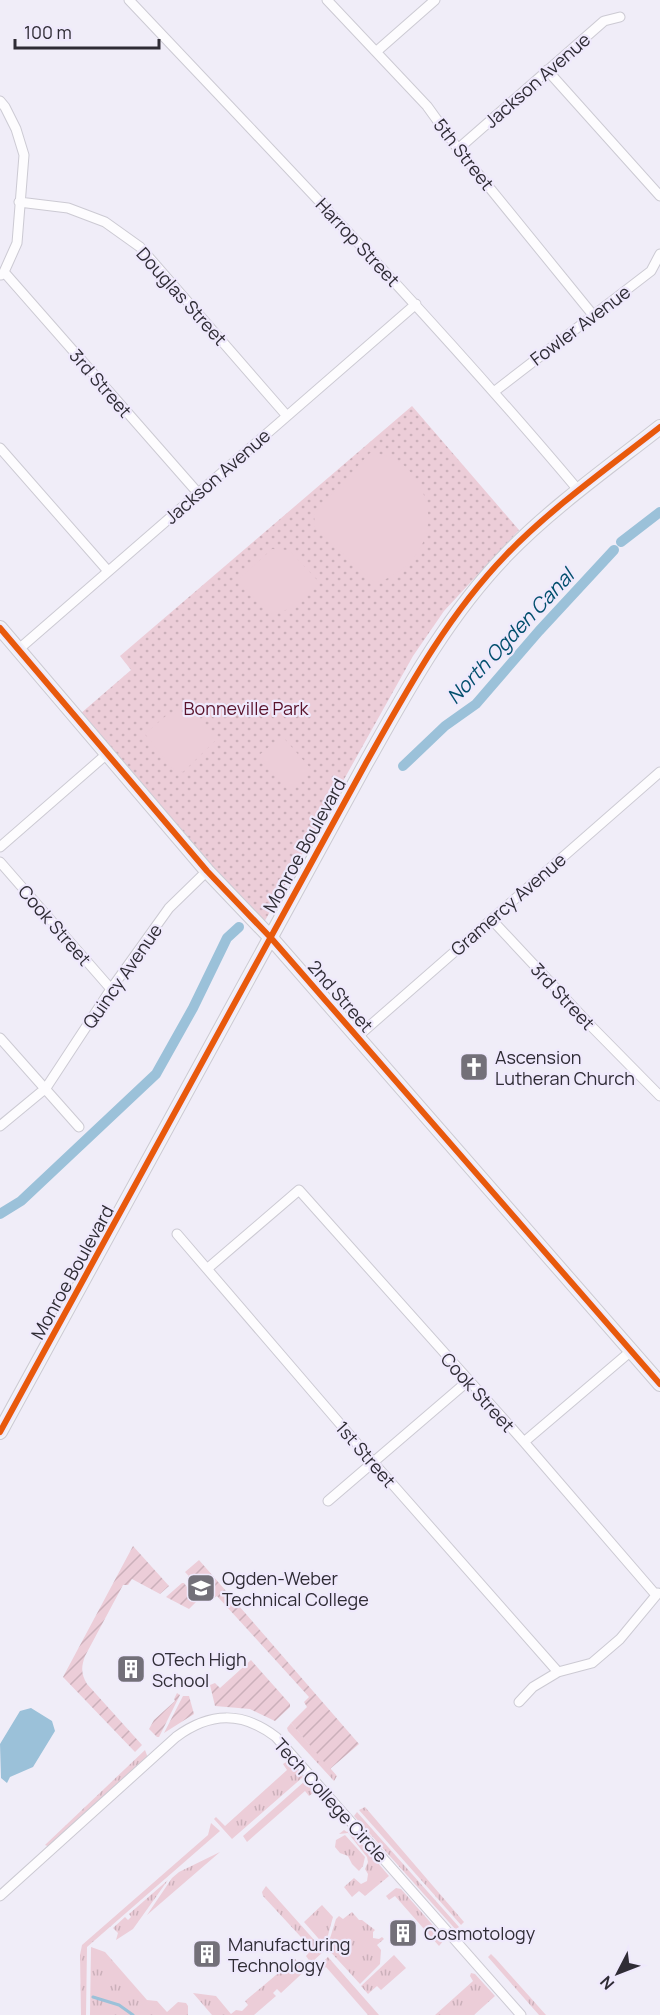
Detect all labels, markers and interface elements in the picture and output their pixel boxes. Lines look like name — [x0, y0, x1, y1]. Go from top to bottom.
scale bar — [15, 12, 159, 50]
text: 100 m — [24, 20, 72, 44]
street label: Jackson Avenue — [479, 27, 595, 133]
street label: 5th Street — [428, 113, 500, 195]
street label: Harrop Street — [311, 193, 405, 291]
street label: Douglas Street — [132, 242, 232, 350]
street label: Fowler Avenue — [525, 280, 635, 370]
street label: 3rd Street — [65, 344, 137, 422]
street label: Jackson Avenue — [159, 423, 275, 529]
water label: North Ogden Canal — [440, 561, 581, 709]
park label: Bonneville Park — [184, 696, 310, 720]
street label: Monroe Boulevard — [257, 774, 351, 916]
street label: Gramercy Avenue — [445, 847, 571, 961]
street label: Cook Street — [13, 880, 97, 970]
street label: Quincy Avenue — [77, 919, 167, 1033]
street label: 2nd Street — [303, 955, 379, 1037]
street label: 3rd Street — [526, 957, 600, 1035]
place label: Ascension Lutheran Church — [495, 1045, 635, 1090]
church icon: Ascension Lutheran Church — [458, 1051, 490, 1083]
street label: Monroe Boulevard — [25, 1201, 119, 1343]
street label: Cook Street — [436, 1347, 520, 1437]
street label: 1st Street — [331, 1416, 401, 1492]
place label: Ogden-Weber Technical College — [222, 1566, 369, 1611]
school or university icon: Ogden-Weber Technical College — [185, 1572, 217, 1604]
place label: OTech High School — [152, 1647, 247, 1692]
building icon: OTech High School — [115, 1653, 147, 1685]
street label: Tech College Circle — [269, 1733, 393, 1867]
building icon: Cosmotology — [387, 1917, 419, 1949]
place label: Cosmotology — [424, 1921, 536, 1945]
place label: Manufacturing Technology — [228, 1932, 351, 1977]
building icon: Manufacturing Technology — [191, 1938, 223, 1970]
north arrow — [588, 1943, 648, 2003]
text: N — [595, 1971, 619, 1995]

